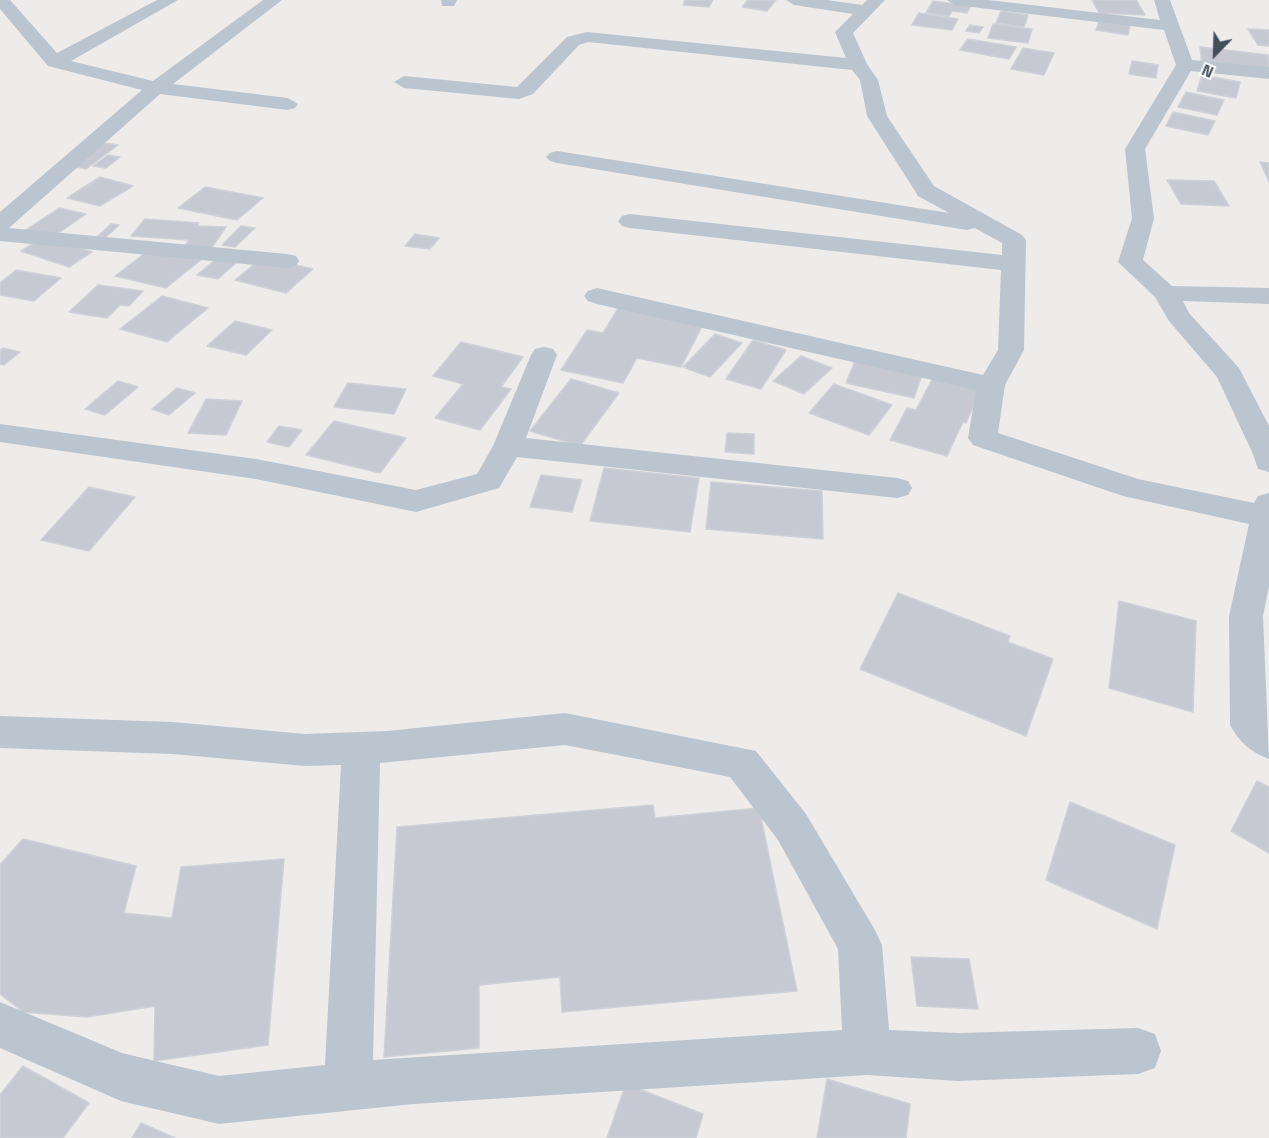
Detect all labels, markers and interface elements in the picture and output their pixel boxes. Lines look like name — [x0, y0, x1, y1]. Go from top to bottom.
north arrow — [1185, 24, 1245, 84]
text: N — [1199, 59, 1217, 83]

